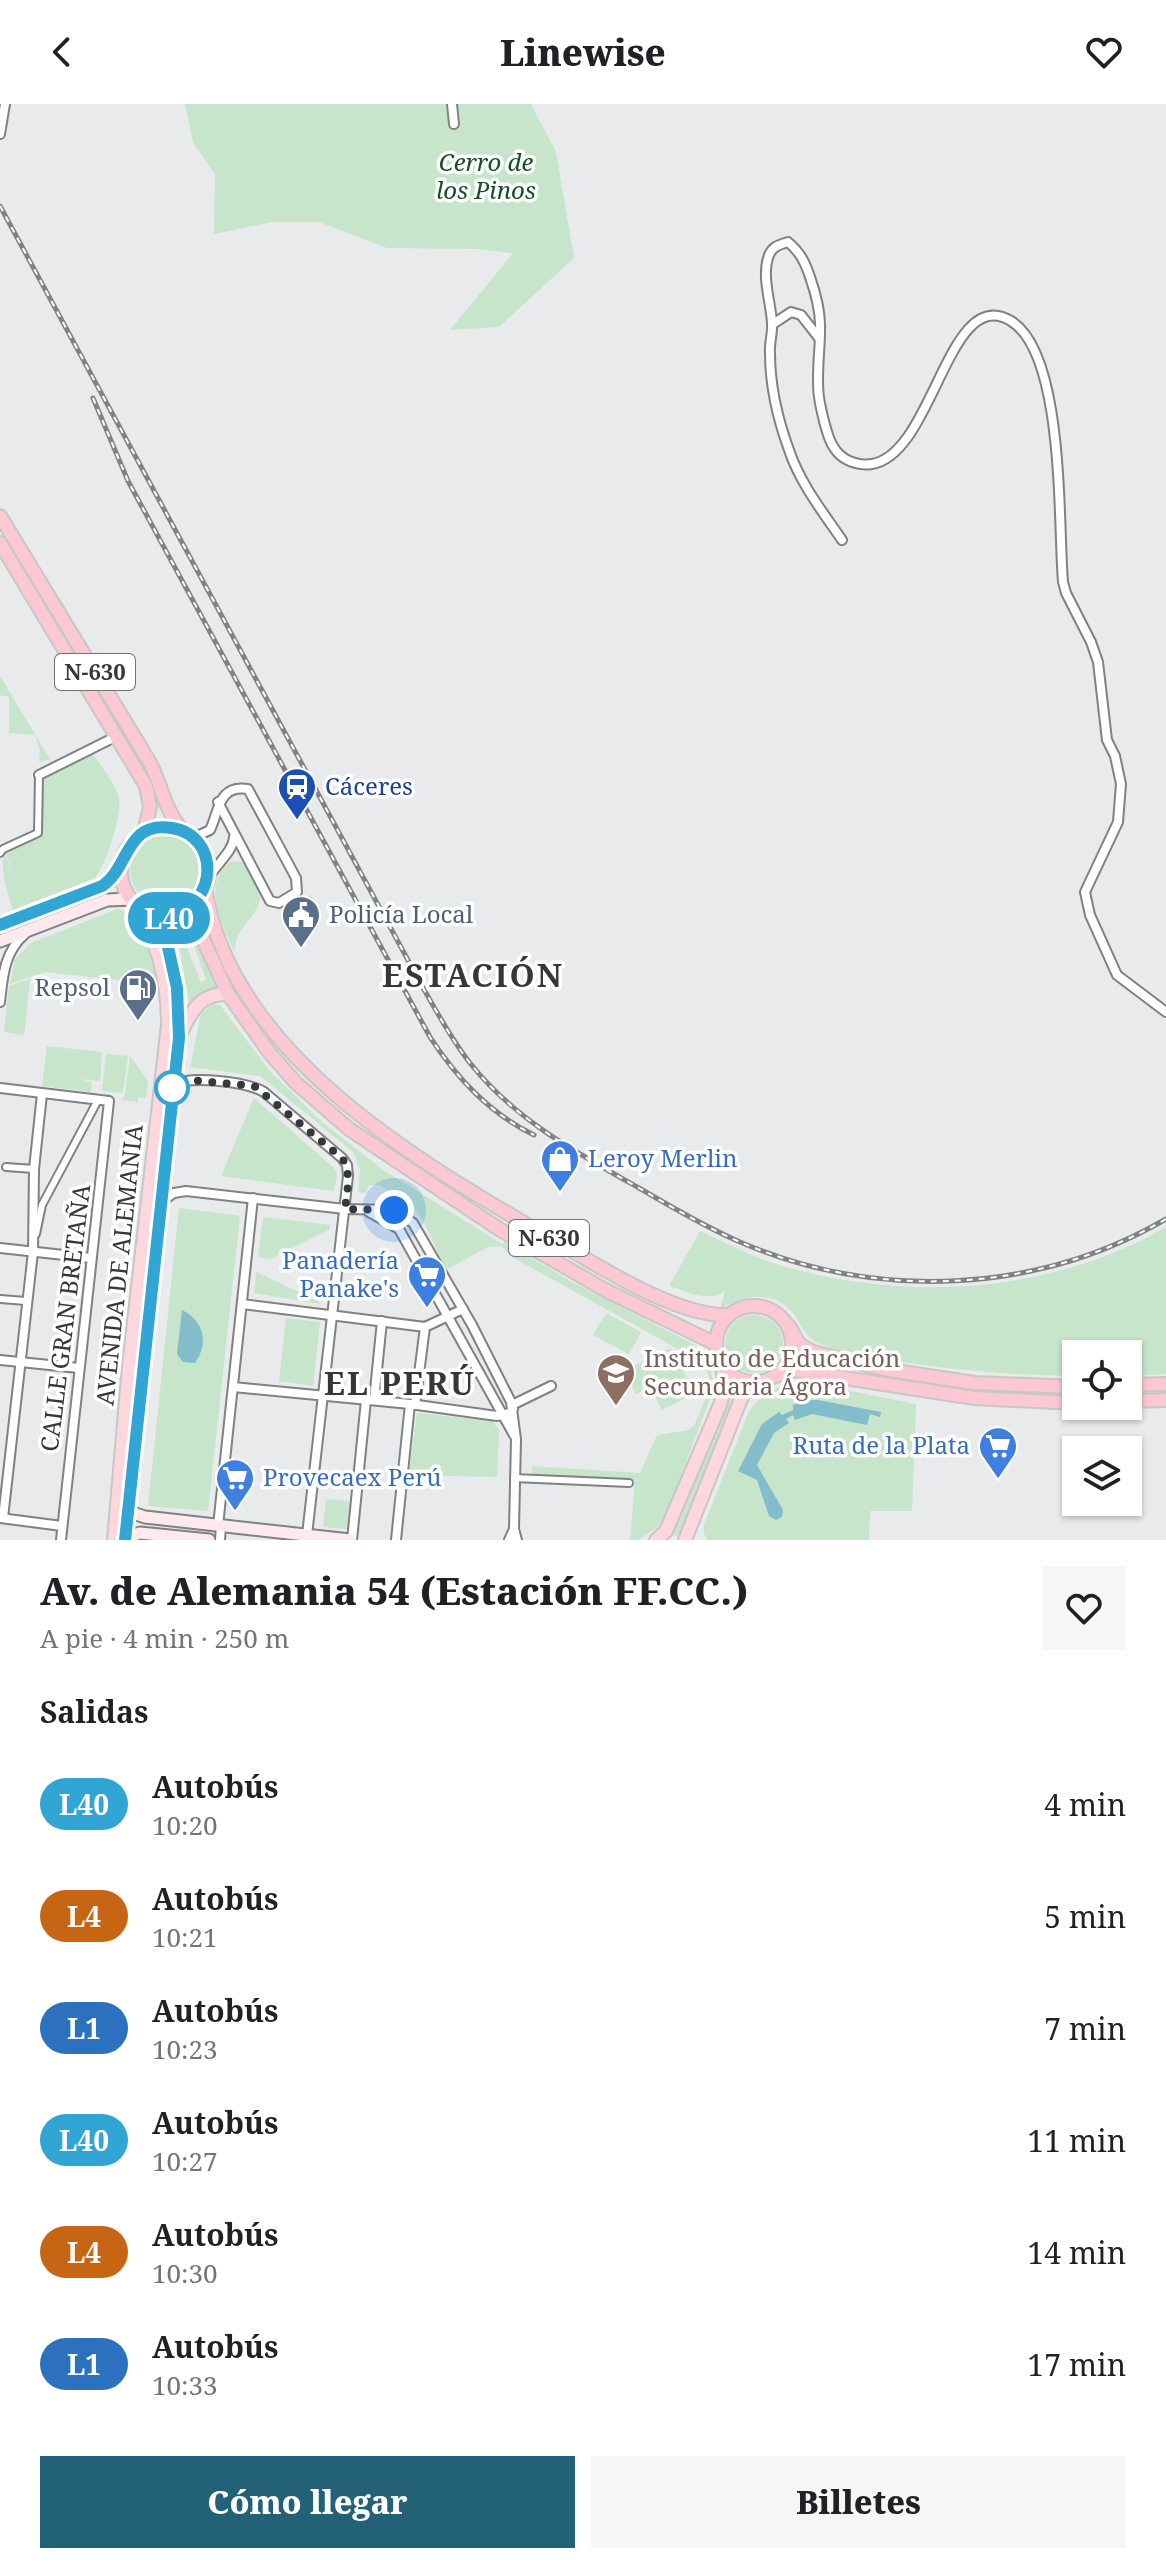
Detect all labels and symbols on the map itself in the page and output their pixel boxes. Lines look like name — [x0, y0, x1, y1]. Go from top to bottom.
park label: Cerro de los Pinos — [436, 145, 536, 206]
road number: N-630 — [55, 654, 135, 690]
station icon: Cáceres — [276, 766, 318, 821]
place label: Cáceres — [325, 769, 413, 802]
line badge: L40 — [123, 892, 215, 944]
public building icon: Policía Local — [280, 894, 322, 949]
place label: Policía Local — [329, 897, 474, 930]
district label: ESTACIÓN — [382, 953, 564, 996]
fuel station icon: Repsol — [117, 967, 159, 1022]
place label: Repsol — [35, 970, 111, 1003]
unlabelled marker — [155, 1071, 189, 1105]
street label: AVENIDA DE ALEMANIA — [87, 1123, 150, 1407]
shop icon: Leroy Merlin — [539, 1138, 581, 1193]
place label: Leroy Merlin — [588, 1141, 738, 1174]
street label: CALLE GRAN BRETAÑA — [32, 1182, 97, 1453]
your location — [374, 1190, 414, 1230]
road number: N-630 — [509, 1220, 589, 1256]
place label: Panadería Panake's — [282, 1243, 399, 1304]
supermarket icon: Panadería Panake's — [406, 1254, 448, 1309]
place label: Instituto de Educación Secundaria Ágora — [644, 1341, 900, 1402]
school or university icon: Instituto de Educación Secundaria Ágora — [595, 1352, 637, 1407]
district label: EL PERÚ — [324, 1361, 476, 1404]
supermarket icon: Ruta de la Plata — [977, 1425, 1019, 1480]
place label: Ruta de la Plata — [792, 1428, 970, 1461]
supermarket icon: Provecaex Perú — [214, 1457, 256, 1512]
place label: Provecaex Perú — [263, 1460, 442, 1493]

